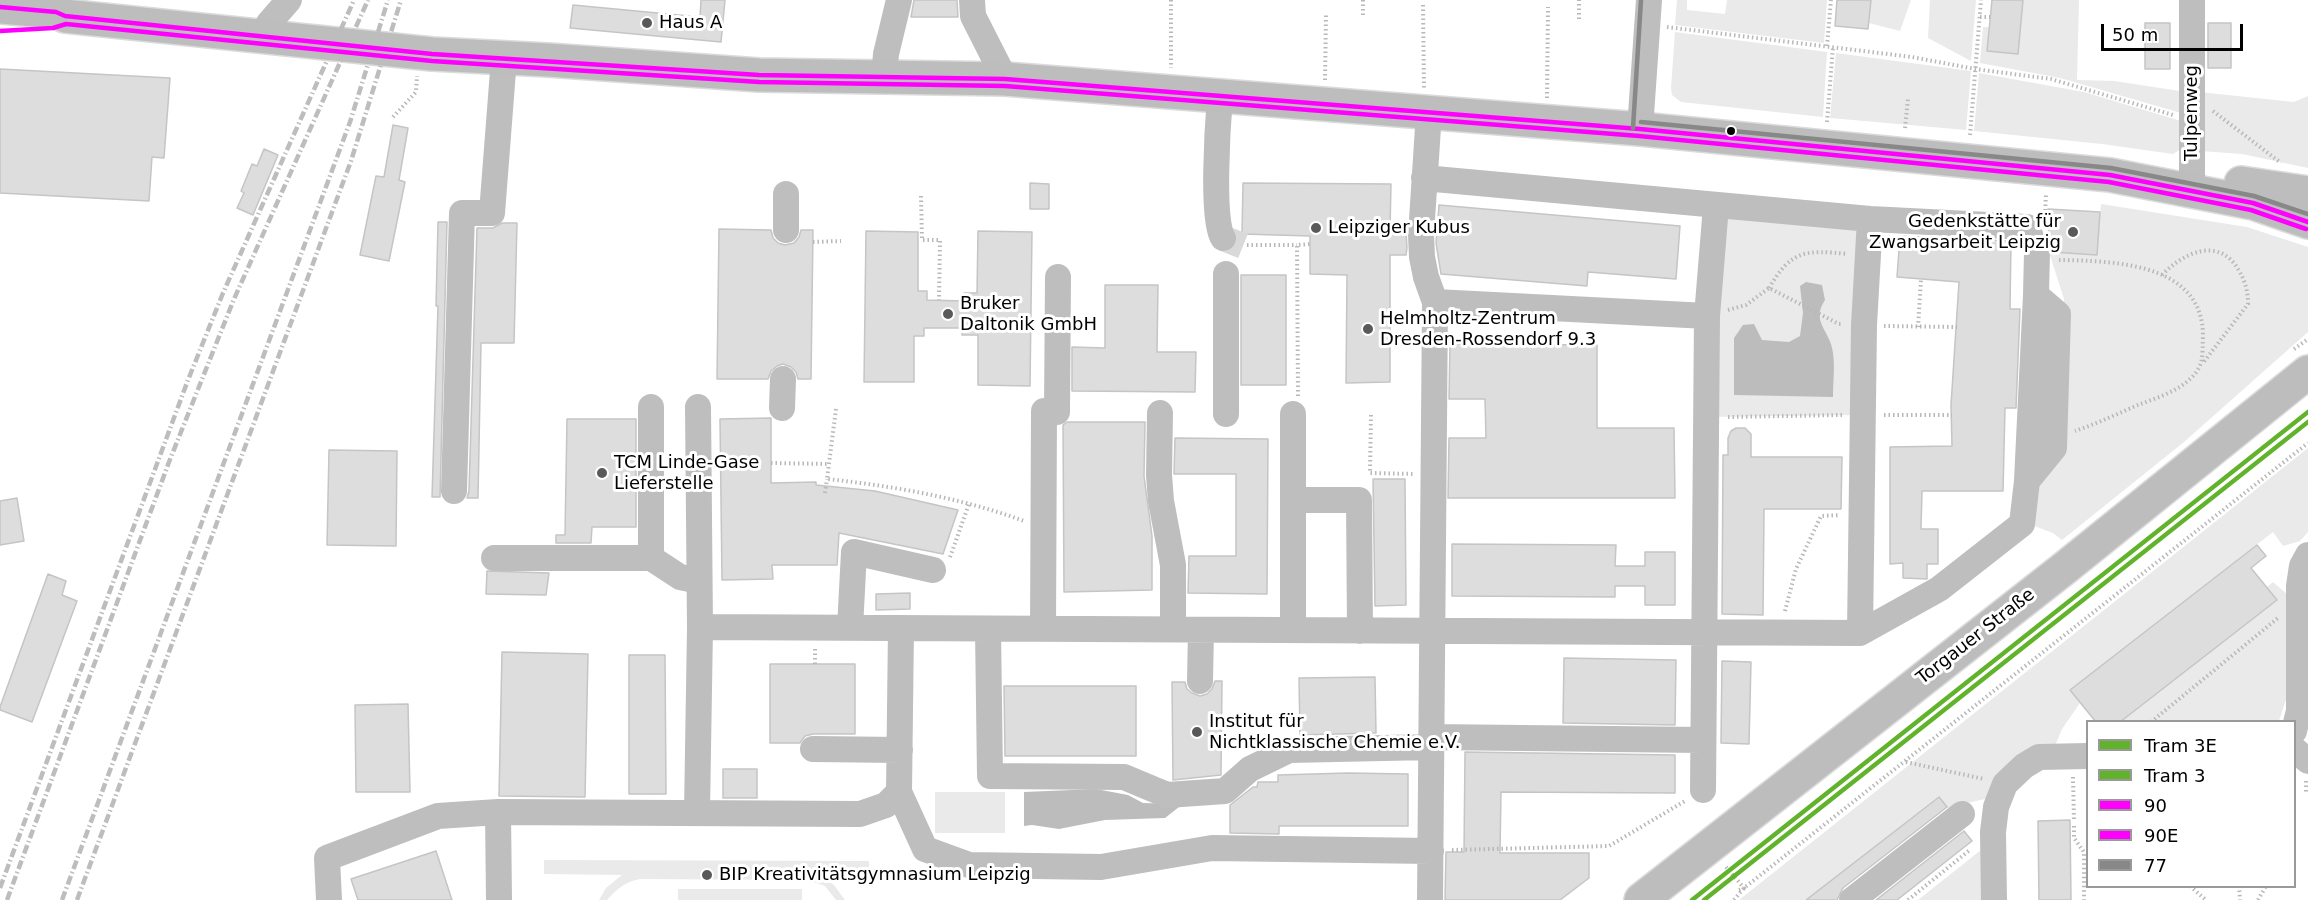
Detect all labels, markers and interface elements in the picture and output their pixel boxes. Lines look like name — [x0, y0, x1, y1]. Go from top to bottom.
place label: Haus A — [659, 12, 722, 34]
scale bar — [2104, 12, 2246, 50]
marker: Haus A — [640, 16, 654, 30]
text: 50 m — [2112, 24, 2158, 45]
street label: Tulpenweg — [2181, 65, 2203, 161]
unlabelled marker — [1725, 125, 1737, 137]
place label: Gedenkstätte für Zwangsarbeit Leipzig — [1869, 211, 2061, 254]
place label: Leipziger Kubus — [1328, 217, 1470, 239]
marker: Leipziger Kubus — [1309, 221, 1323, 235]
marker: Gedenkstätte für Zwangsarbeit Leipzig — [2066, 225, 2080, 239]
place label: Bruker Daltonik GmbH — [960, 293, 1097, 336]
marker: Bruker Daltonik GmbH — [941, 307, 955, 321]
place label: Helmholtz-Zentrum Dresden-Rossendorf 9.3 — [1380, 308, 1596, 350]
marker: Helmholtz-Zentrum Dresden-Rossendorf 9.3 — [1361, 322, 1375, 336]
place label: TCM Linde-Gase Lieferstelle — [614, 452, 759, 494]
marker: TCM Linde-Gase Lieferstelle — [595, 466, 609, 480]
street label: Torgauer Straße — [1913, 584, 2039, 690]
place label: Institut für Nichtklassische Chemie e.V. — [1209, 711, 1460, 754]
legend — [2086, 720, 2296, 888]
marker: Institut für Nichtklassische Chemie e.V. — [1190, 725, 1204, 739]
text: Tram 3E — [2144, 735, 2217, 756]
text: Tram 3 — [2144, 765, 2206, 786]
text: 90 — [2144, 795, 2167, 816]
text: 90E — [2144, 825, 2178, 846]
text: 77 — [2144, 855, 2167, 876]
place label: BIP Kreativitätsgymnasium Leipzig — [719, 864, 1031, 886]
marker: BIP Kreativitätsgymnasium Leipzig — [700, 868, 714, 882]

